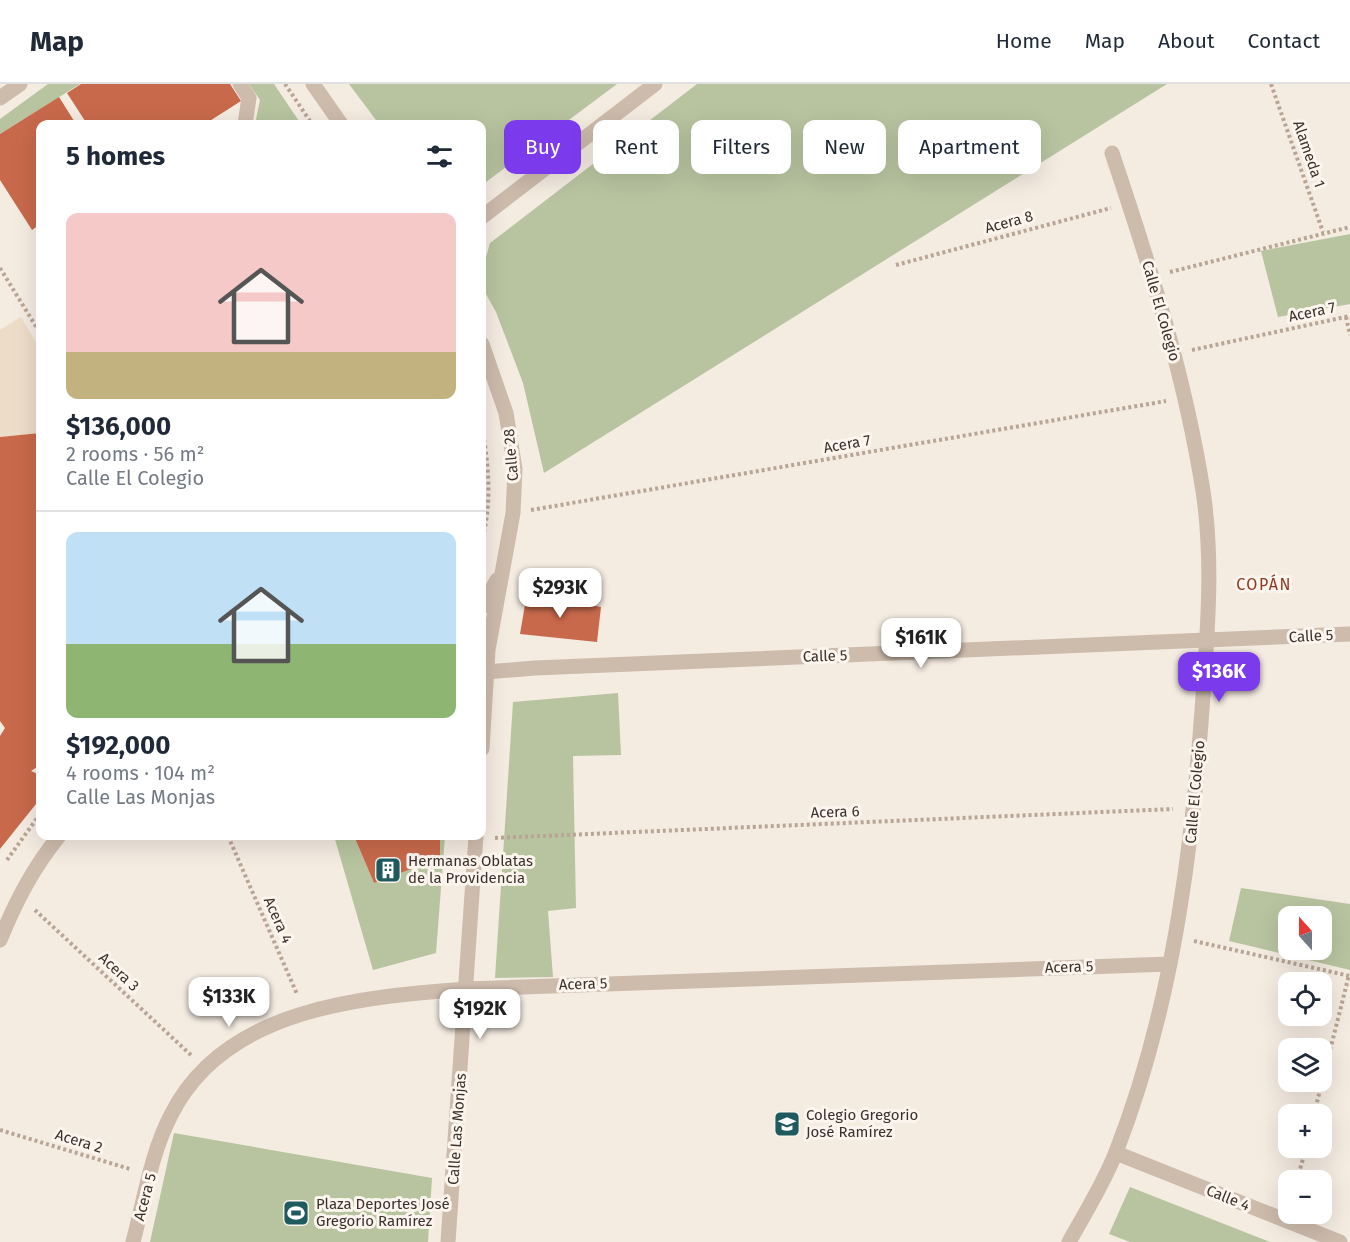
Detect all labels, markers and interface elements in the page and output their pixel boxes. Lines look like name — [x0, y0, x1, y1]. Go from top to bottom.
text: Map — [30, 25, 84, 58]
text: Home — [996, 28, 1052, 54]
text: Map — [1085, 28, 1125, 54]
text: About — [1158, 28, 1215, 54]
text: Contact — [1248, 28, 1320, 54]
street label: Alameda 1 — [1289, 118, 1329, 190]
chip: Buy — [504, 120, 581, 174]
chip: Rent — [593, 120, 679, 174]
chip: Filters — [691, 120, 791, 174]
chip: New — [803, 120, 886, 174]
chip: Apartment — [898, 120, 1041, 174]
icon: filters — [423, 140, 456, 173]
text: 5 homes — [66, 141, 165, 172]
street label: Acera 8 — [983, 207, 1035, 237]
icon: home — [207, 252, 315, 360]
street label: Calle El Colegio — [1138, 259, 1184, 363]
street label: Acera 7 — [1287, 298, 1338, 326]
text: $136,000 — [66, 411, 171, 442]
street label: Calle 28 — [500, 428, 522, 482]
street label: Acera 7 — [822, 431, 872, 457]
text: 2 rooms · 56 m² — [66, 442, 205, 466]
text: Calle El Colegio — [66, 466, 204, 490]
pin: $293K — [518, 568, 602, 619]
icon: home — [207, 571, 315, 679]
district label: COPÁN — [1236, 574, 1292, 594]
text: $293K — [533, 575, 587, 599]
pin: $161K — [879, 618, 963, 669]
text: $161K — [895, 625, 947, 649]
street label: Calle 5 — [1288, 626, 1334, 646]
street label: Calle 5 — [802, 646, 848, 666]
pin: $136K — [1177, 652, 1261, 703]
text: $136K — [1192, 659, 1246, 683]
text: $192,000 — [66, 730, 170, 761]
street label: Calle El Colegio — [1182, 740, 1208, 844]
text: 4 rooms · 104 m² — [66, 761, 215, 785]
text: Calle Las Monjas — [66, 785, 215, 809]
street label: Acera 6 — [810, 802, 860, 822]
place label: Hermanas Oblatas de la Providencia — [408, 852, 533, 887]
building icon: Hermanas Oblatas de la Providencia — [373, 855, 403, 885]
street label: Acera 4 — [260, 894, 296, 946]
north arrow — [1278, 906, 1332, 960]
map controls — [1278, 906, 1332, 1224]
street label: Acera 3 — [95, 949, 143, 995]
street label: Acera 5 — [1044, 957, 1094, 977]
button: locate — [1278, 972, 1332, 1026]
street label: Acera 5 — [558, 974, 608, 994]
pin: $133K — [187, 977, 271, 1028]
text: $133K — [203, 984, 256, 1008]
pin: $192K — [438, 989, 522, 1040]
text: $192K — [453, 996, 507, 1020]
button: layers — [1278, 1038, 1332, 1092]
street label: Calle Las Monjas — [444, 1073, 470, 1185]
button: + — [1278, 1104, 1332, 1158]
place label: Colegio Gregorio José Ramírez — [806, 1106, 918, 1141]
school or university icon: Colegio Gregorio José Ramírez — [772, 1109, 802, 1139]
street label: Acera 2 — [53, 1125, 105, 1157]
button: − — [1278, 1170, 1332, 1224]
street label: Acera 5 — [130, 1171, 160, 1223]
street label: Calle 4 — [1204, 1181, 1252, 1215]
place label: Plaza Deportes José Gregorio Ramírez — [316, 1195, 450, 1230]
sports icon: Plaza Deportes José Gregorio Ramírez — [281, 1198, 311, 1228]

